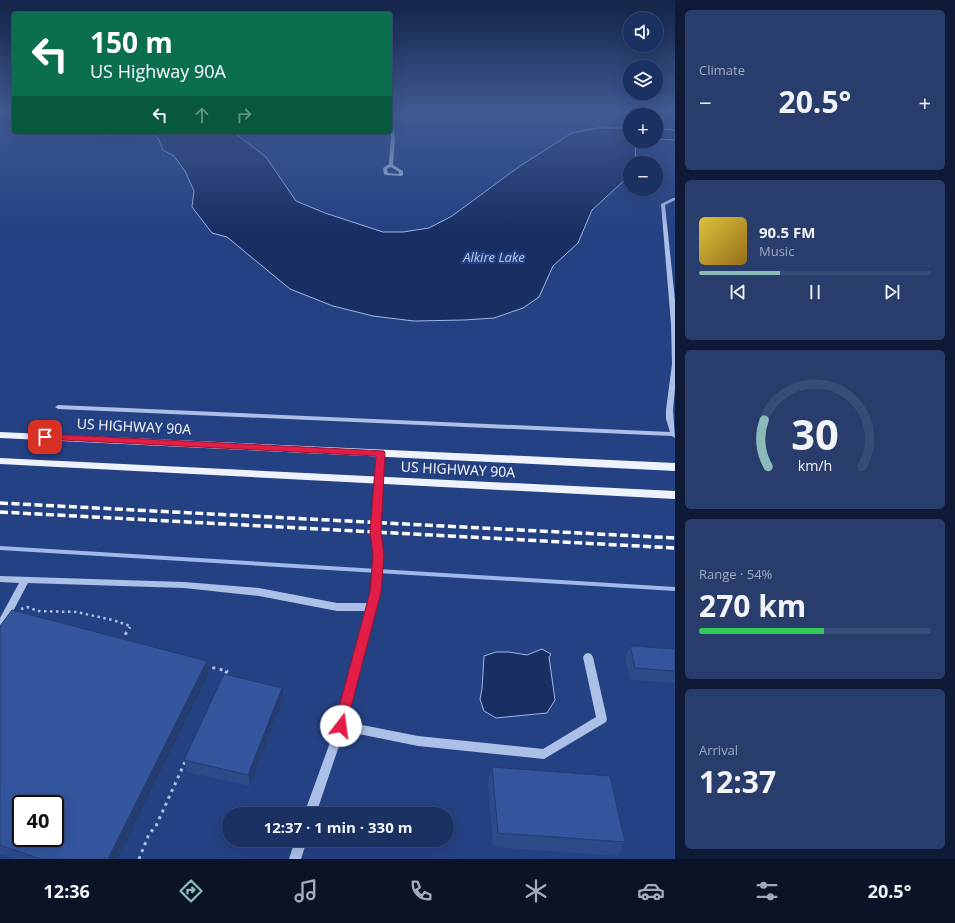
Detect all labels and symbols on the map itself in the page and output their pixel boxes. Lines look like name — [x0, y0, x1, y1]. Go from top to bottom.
water label: Alkire Lake — [462, 248, 525, 266]
street label: US HIGHWAY 90A — [76, 414, 192, 438]
pin — [28, 420, 62, 454]
street label: US HIGHWAY 90A — [400, 457, 516, 481]
position arrow — [320, 705, 362, 747]
speed limit sign: 40 — [12, 795, 64, 847]

